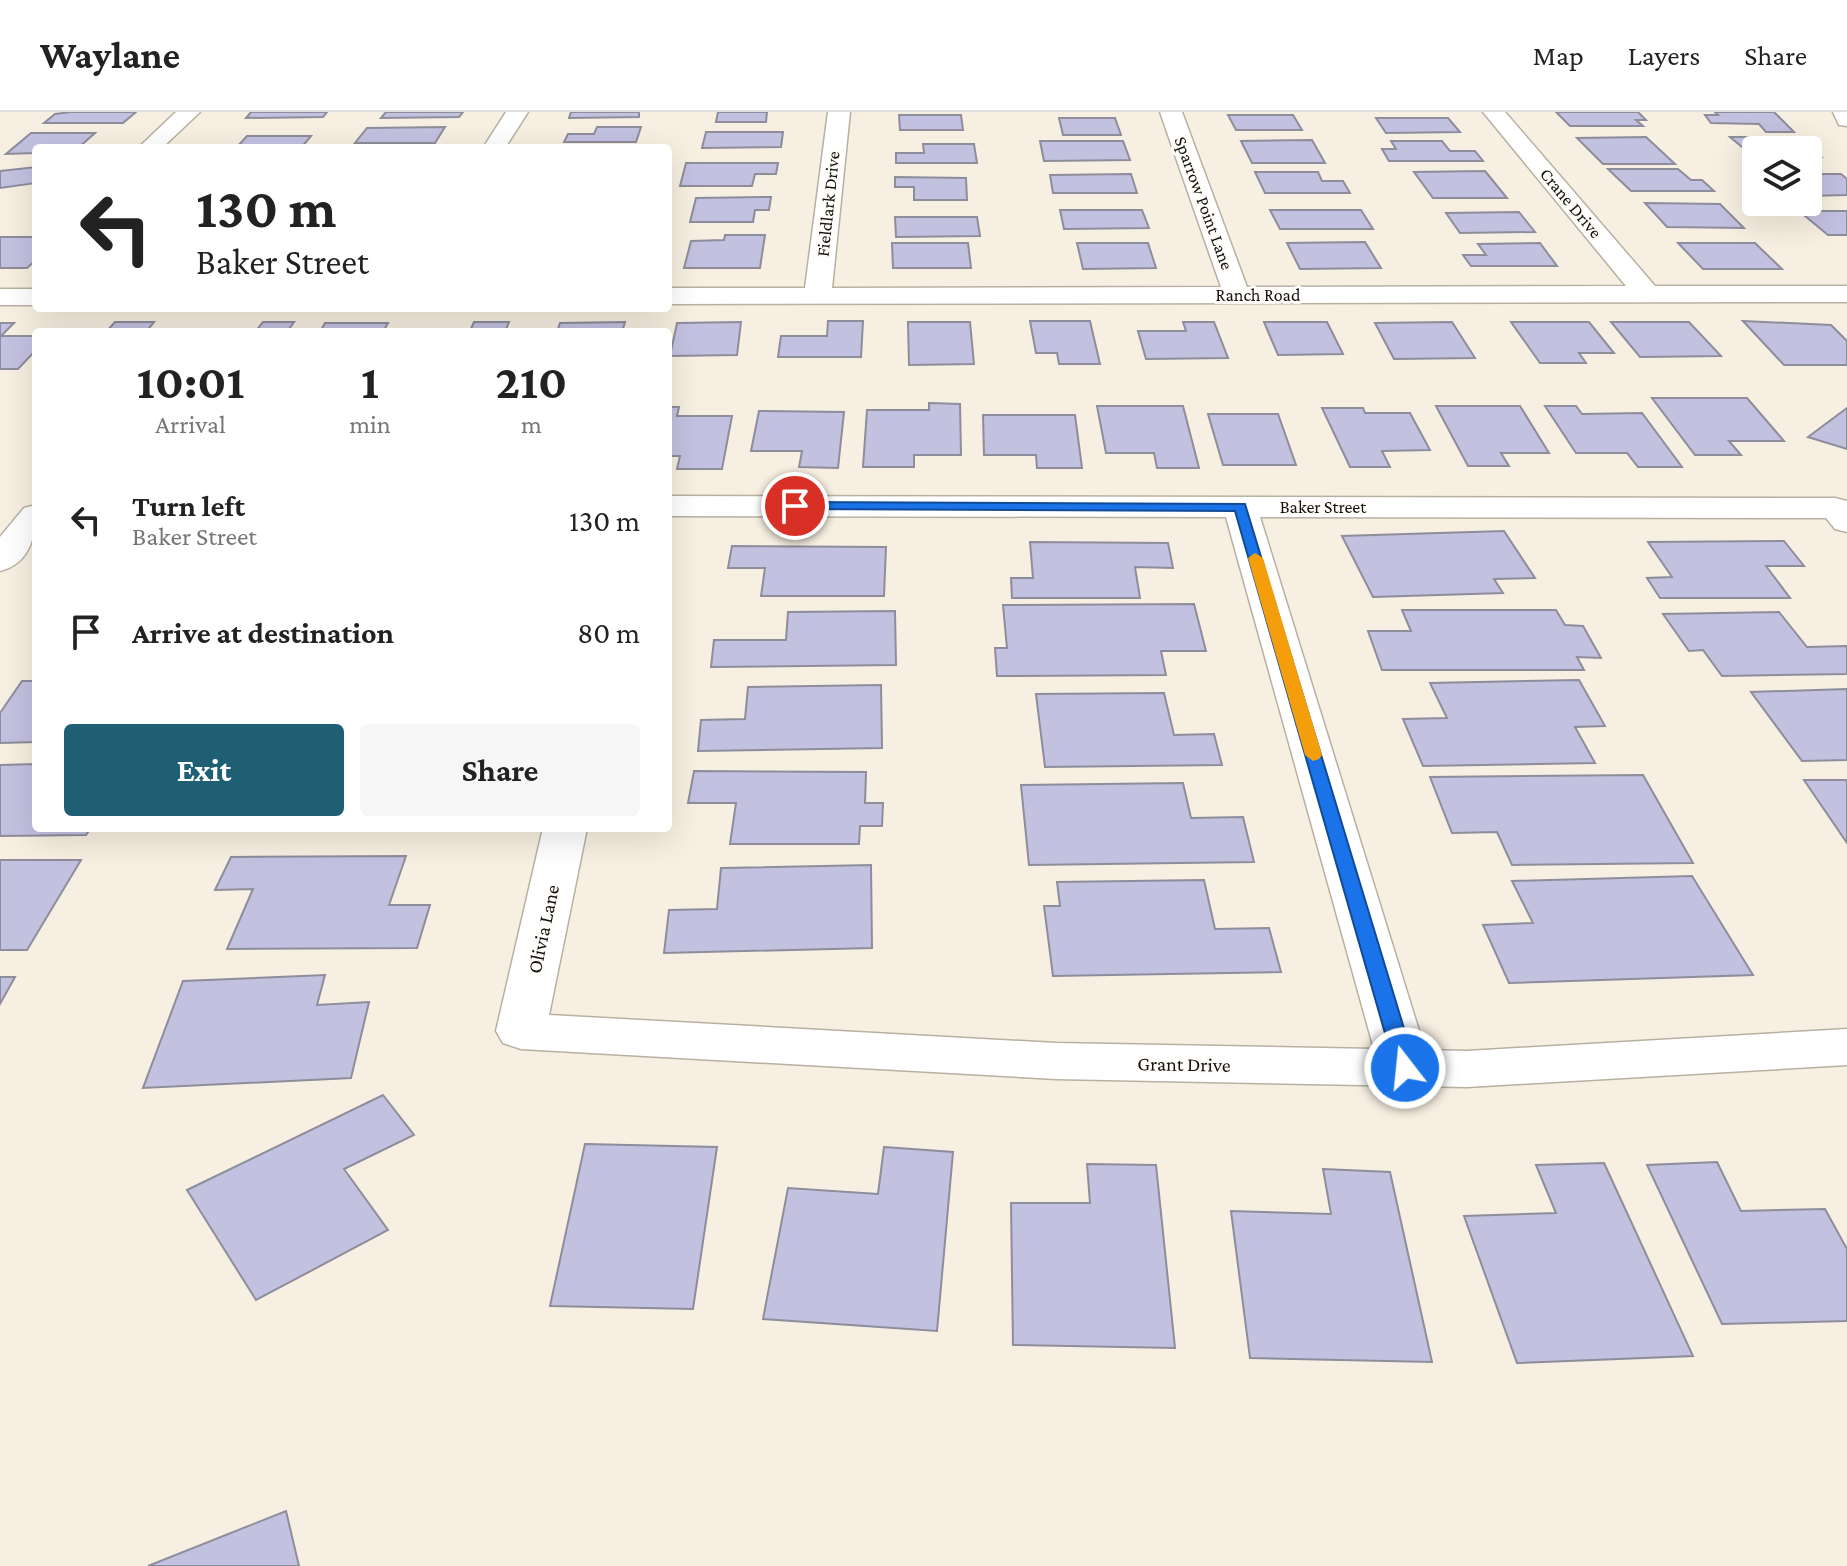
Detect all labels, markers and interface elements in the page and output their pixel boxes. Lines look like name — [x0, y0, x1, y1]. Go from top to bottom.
text: Waylane — [40, 34, 180, 76]
text: Map — [1533, 40, 1584, 71]
text: Layers — [1628, 40, 1700, 71]
text: Share — [1744, 40, 1807, 71]
street label: Sparrow Point Lane — [1171, 134, 1237, 272]
map controls — [1742, 136, 1822, 216]
button: layers — [1742, 136, 1822, 216]
street label: Fieldlark Drive — [813, 150, 843, 258]
street label: Crane Drive — [1536, 164, 1606, 242]
icon: left — [64, 176, 168, 280]
text: 130 m — [196, 177, 337, 239]
text: Baker Street — [196, 242, 369, 282]
street label: Ranch Road — [1216, 285, 1301, 305]
text: 10:01 — [137, 355, 244, 408]
text: 1 — [361, 355, 379, 408]
text: 210 — [496, 355, 567, 408]
text: Arrival — [155, 410, 226, 439]
text: min — [349, 410, 391, 439]
text: m — [521, 410, 542, 439]
pin — [761, 472, 829, 540]
icon: arrive — [773, 484, 817, 528]
text: Turn left — [132, 489, 245, 522]
street label: Baker Street — [1280, 497, 1367, 517]
icon: left — [64, 498, 108, 542]
text: 130 m — [569, 504, 640, 537]
text: Baker Street — [132, 522, 257, 551]
icon: arrive — [64, 610, 108, 654]
text: Arrive at destination — [132, 616, 394, 649]
text: 80 m — [577, 616, 640, 649]
button: Exit — [64, 724, 344, 816]
button: Share — [360, 724, 640, 816]
street label: Olivia Lane — [523, 882, 563, 975]
position arrow — [1363, 1026, 1447, 1110]
street label: Grant Drive — [1137, 1052, 1231, 1076]

